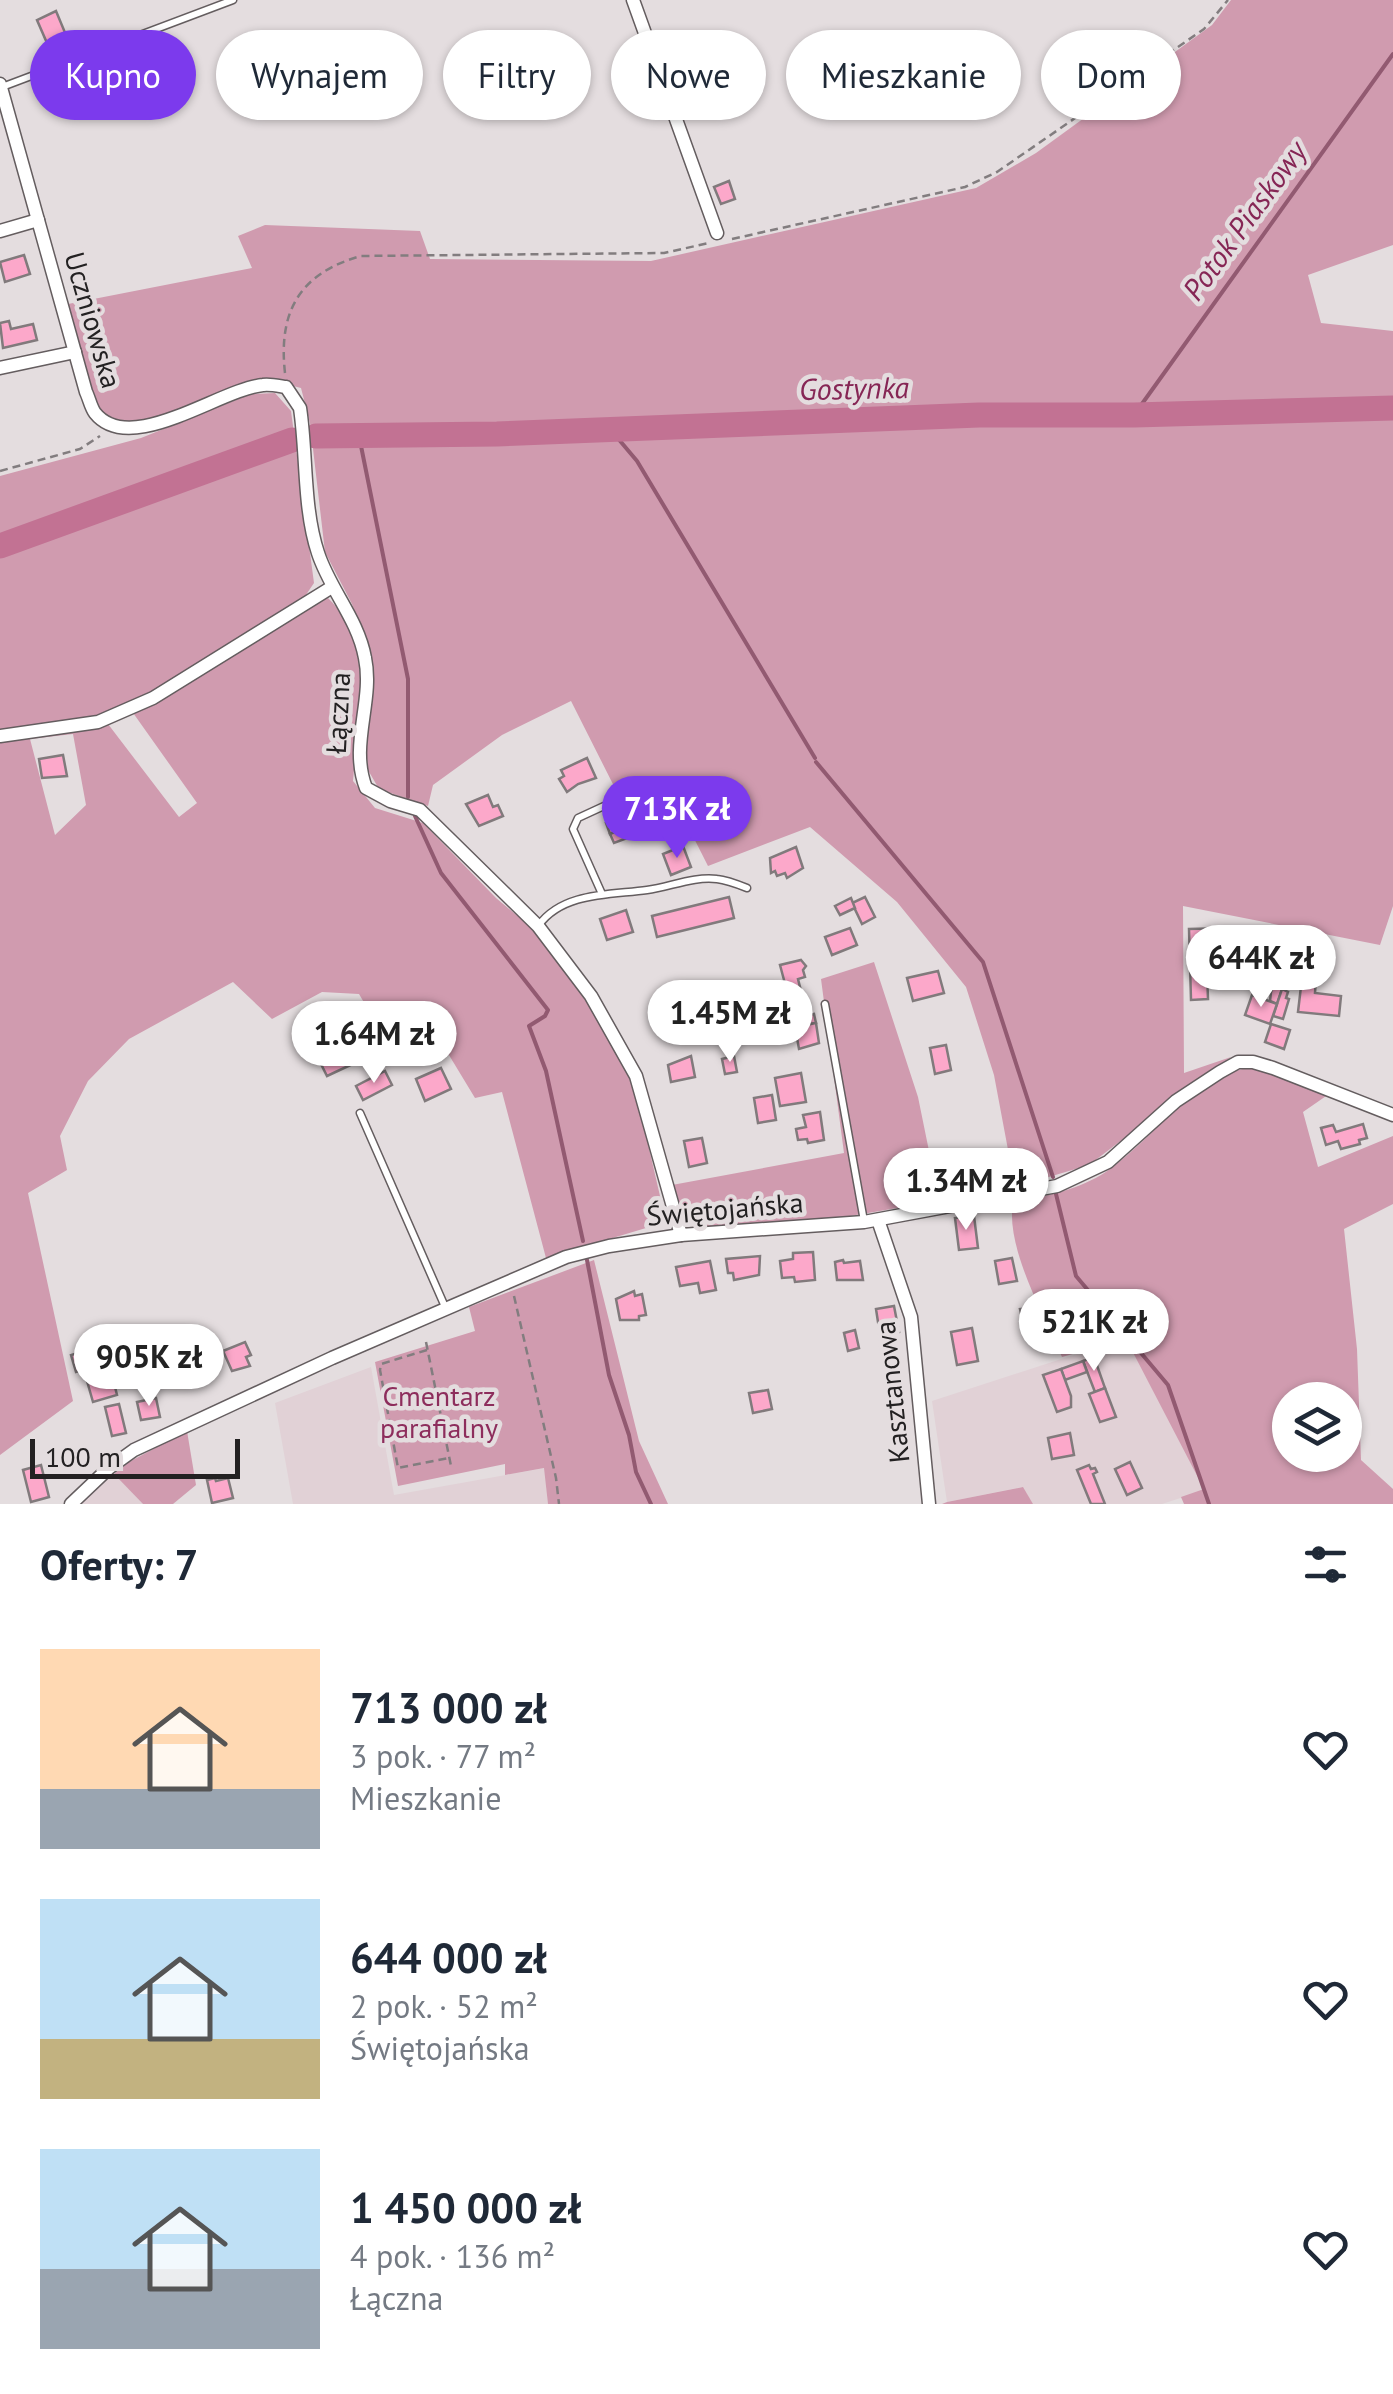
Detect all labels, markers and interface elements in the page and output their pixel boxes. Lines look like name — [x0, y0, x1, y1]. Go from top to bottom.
chip: Kupno — [30, 30, 196, 120]
chip: Wynajem — [216, 30, 423, 120]
chip: Filtry — [443, 30, 591, 120]
chip: Nowe — [611, 30, 766, 120]
chip: Mieszkanie — [786, 30, 1021, 120]
chip: Dom — [1041, 30, 1181, 120]
water label: Potok Piaskowy — [1173, 131, 1316, 307]
street label: Uczniowska — [56, 247, 131, 392]
water label: Gostynka — [799, 367, 910, 408]
street label: Łączna — [317, 671, 358, 755]
pin: 713K zł — [585, 776, 769, 861]
text: 713K zł — [624, 787, 730, 829]
pin: 644K zł — [1169, 925, 1353, 1010]
text: 644K zł — [1208, 936, 1314, 978]
pin: 1.45M zł — [627, 980, 833, 1065]
text: 1.45M zł — [670, 991, 790, 1033]
pin: 1.64M zł — [271, 1001, 477, 1086]
text: 1.64M zł — [314, 1012, 434, 1054]
pin: 1.34M zł — [863, 1148, 1069, 1233]
text: 1.34M zł — [906, 1159, 1026, 1201]
street label: Świętojańska — [645, 1183, 805, 1234]
pin: 521K zł — [1002, 1289, 1186, 1374]
text: 521K zł — [1041, 1300, 1147, 1342]
street label: Kasztanowa — [866, 1319, 917, 1465]
pin: 905K zł — [57, 1324, 241, 1409]
text: 905K zł — [96, 1335, 202, 1377]
park label: Cmentarz parafialny — [380, 1377, 498, 1446]
map controls — [1272, 1382, 1362, 1472]
button: layers — [1272, 1382, 1362, 1472]
scale bar — [30, 1434, 240, 1478]
text: 100 m — [45, 1438, 121, 1475]
text: Oferty: 7 — [40, 1537, 198, 1592]
icon: filters — [1298, 1537, 1353, 1592]
text: 713 000 zł — [350, 1680, 547, 1735]
icon: home — [120, 1689, 240, 1809]
icon: heart — [1298, 1722, 1353, 1777]
text: 3 pok. · 77 m² — [350, 1735, 536, 1777]
text: Mieszkanie — [350, 1777, 501, 1819]
text: 644 000 zł — [350, 1930, 547, 1985]
icon: home — [120, 1939, 240, 2059]
icon: heart — [1298, 1972, 1353, 2027]
text: 2 pok. · 52 m² — [350, 1985, 538, 2027]
text: Świętojańska — [350, 2027, 530, 2069]
text: 1 450 000 zł — [350, 2180, 581, 2235]
icon: home — [120, 2189, 240, 2309]
icon: heart — [1298, 2222, 1353, 2277]
text: 4 pok. · 136 m² — [350, 2235, 555, 2277]
text: Łączna — [350, 2277, 443, 2319]

